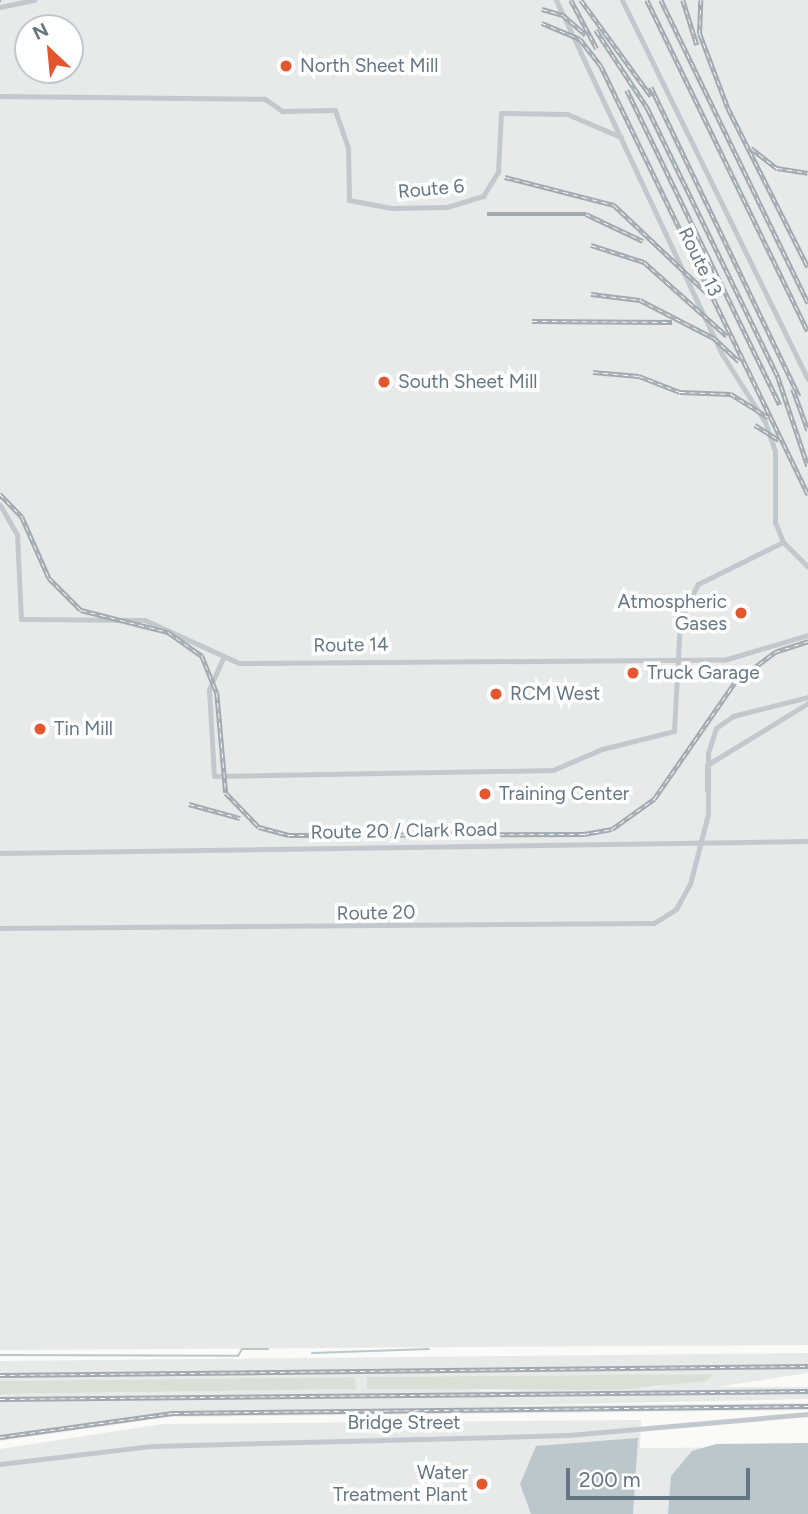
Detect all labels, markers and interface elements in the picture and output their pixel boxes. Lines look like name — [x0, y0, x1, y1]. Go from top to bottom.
north arrow — [14, 14, 84, 84]
text: N — [29, 18, 52, 45]
place label: North Sheet Mill — [300, 55, 438, 77]
marker: North Sheet Mill — [278, 58, 294, 74]
street label: Route 6 — [397, 175, 465, 203]
street label: Route 13 — [674, 224, 726, 300]
place label: South Sheet Mill — [398, 371, 537, 393]
marker: South Sheet Mill — [376, 374, 392, 390]
place label: Atmospheric Gases — [618, 591, 727, 635]
marker: Atmospheric Gases — [733, 605, 749, 621]
street label: Route 14 — [313, 633, 389, 657]
place label: Truck Garage — [647, 662, 760, 684]
marker: Truck Garage — [625, 665, 641, 681]
place label: RCM West — [510, 683, 600, 705]
marker: RCM West — [488, 686, 504, 702]
place label: Tin Mill — [54, 718, 113, 740]
marker: Tin Mill — [32, 721, 48, 737]
place label: Training Center — [499, 783, 629, 805]
marker: Training Center — [477, 786, 493, 802]
street label: Route 20 / Clark Road — [310, 818, 498, 844]
street label: Route 20 — [337, 901, 415, 925]
street label: Bridge Street — [348, 1412, 460, 1434]
scale bar — [570, 1454, 754, 1498]
place label: Water Treatment Plant — [333, 1462, 468, 1506]
text: 200 m — [579, 1467, 641, 1492]
marker: Water Treatment Plant — [474, 1476, 490, 1492]

